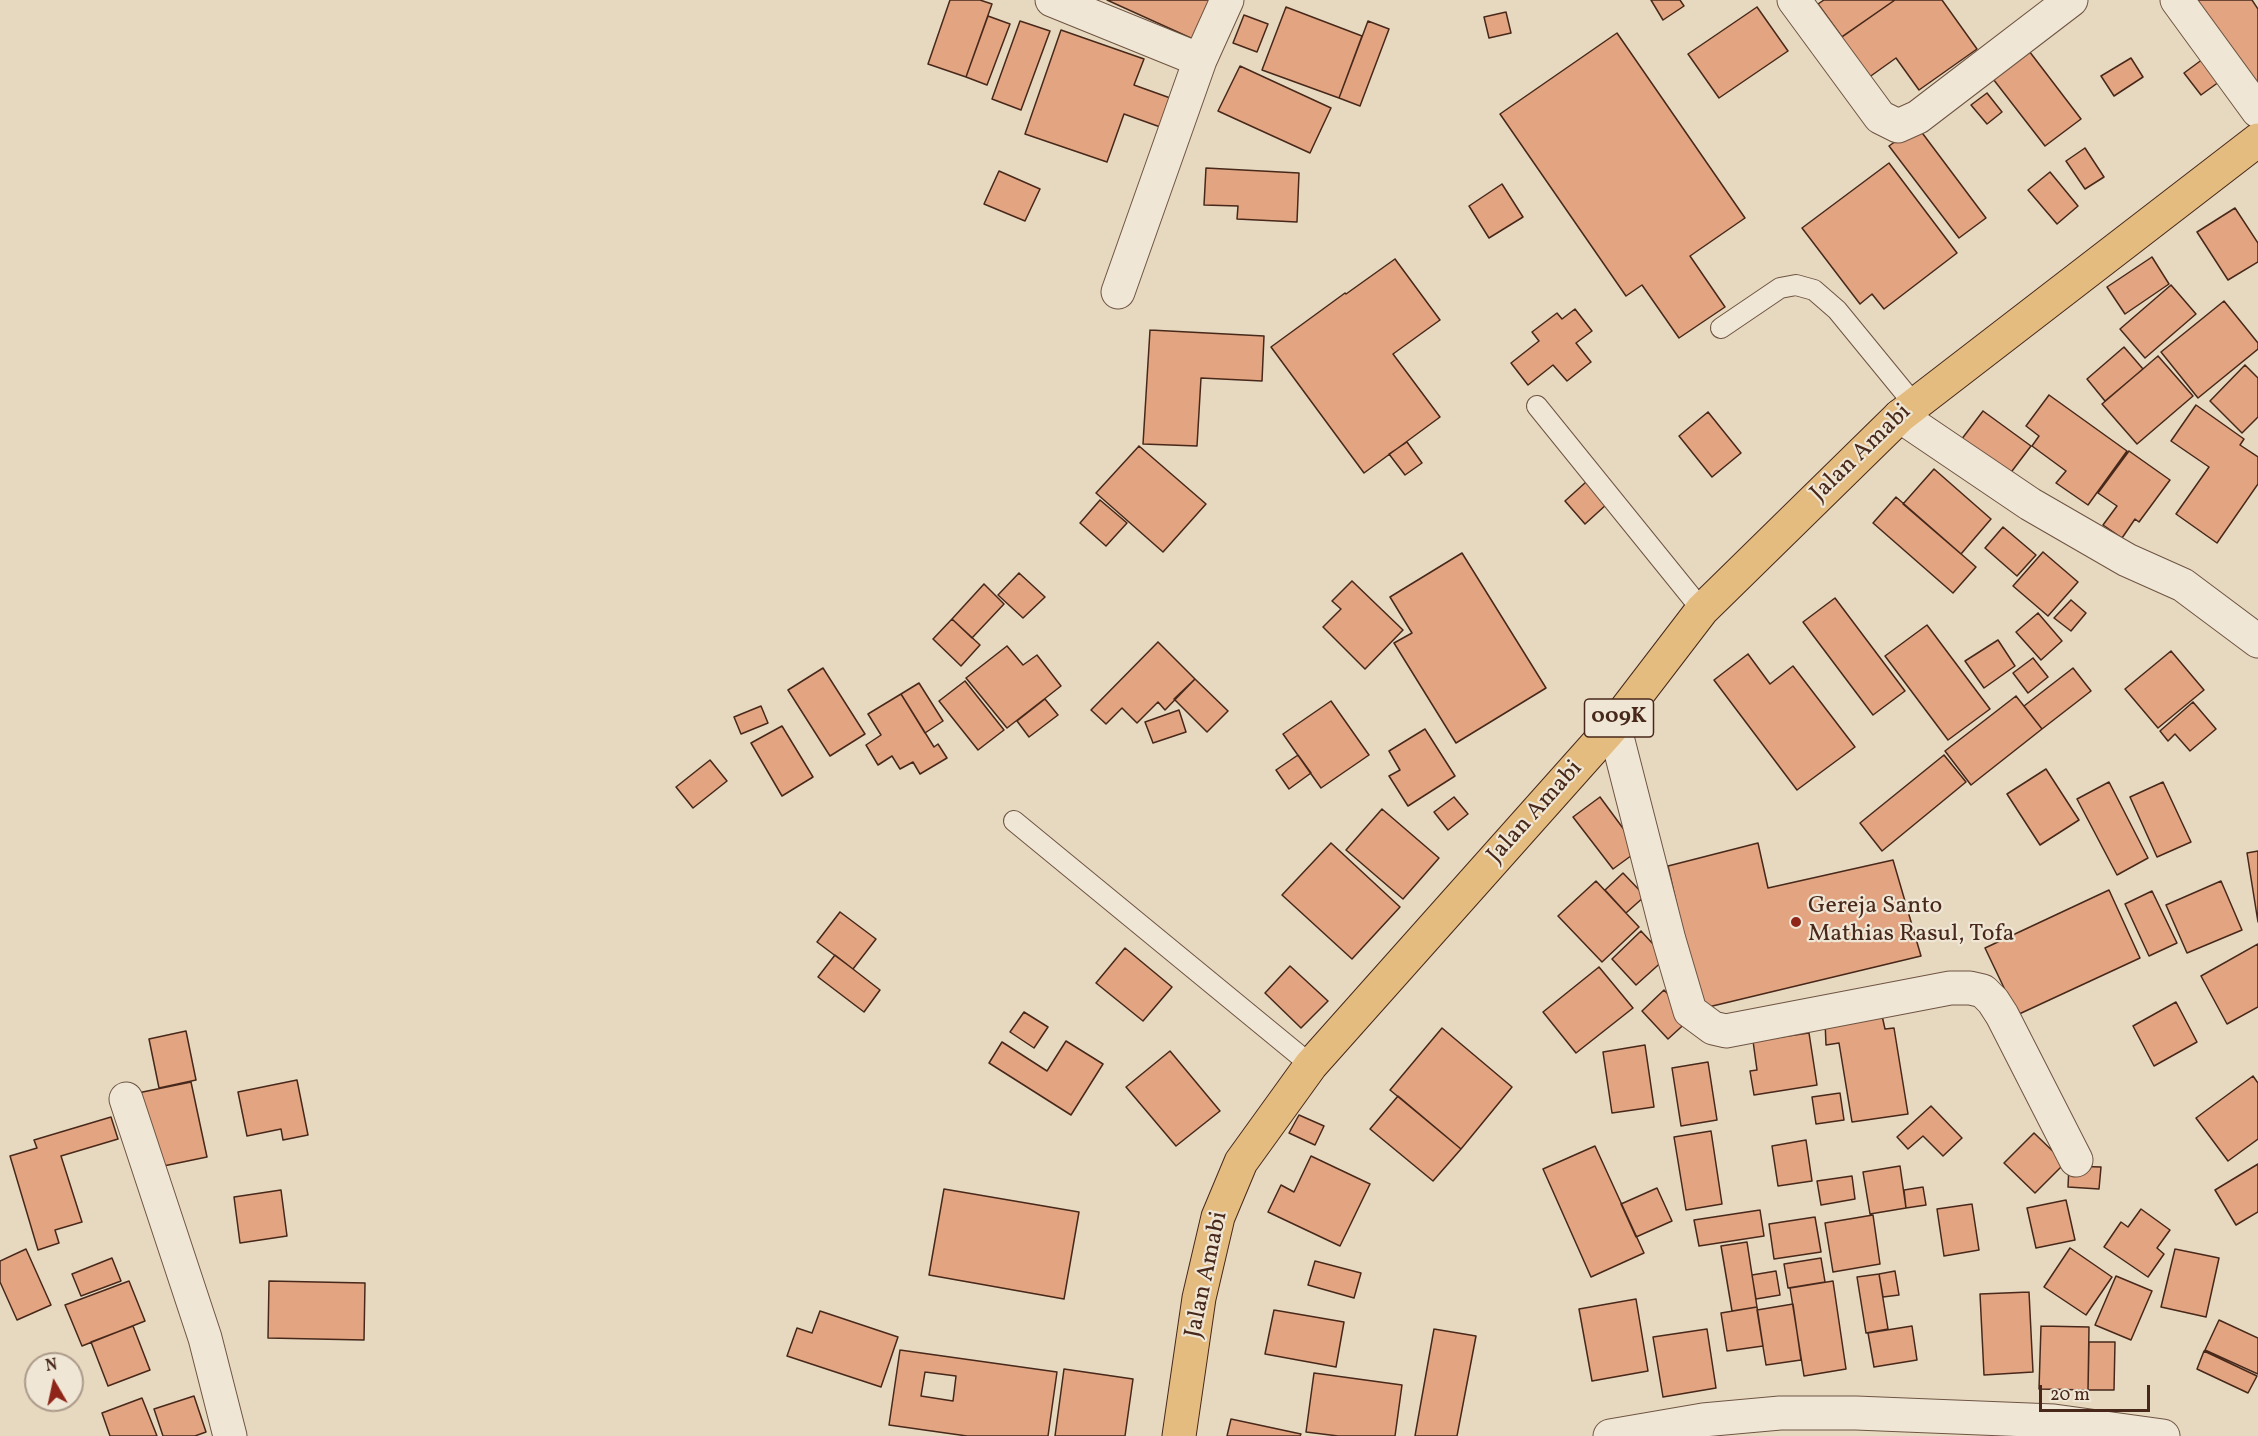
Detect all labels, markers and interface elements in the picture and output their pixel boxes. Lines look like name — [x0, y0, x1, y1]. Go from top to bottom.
street label: Jalan Amabi — [1806, 399, 1918, 509]
road number: 009K — [1584, 699, 1654, 737]
street label: Jalan Amabi — [1482, 756, 1590, 870]
place label: Gereja Santo Mathias Rasul, Tofa — [1808, 894, 2015, 950]
marker: Gereja Santo Mathias Rasul, Tofa — [1789, 915, 1803, 929]
street label: Jalan Amabi — [1181, 1209, 1235, 1341]
north arrow — [24, 1352, 84, 1412]
text: N — [44, 1354, 59, 1378]
scale bar — [2042, 1373, 2153, 1411]
text: 20 m — [2050, 1383, 2090, 1408]

